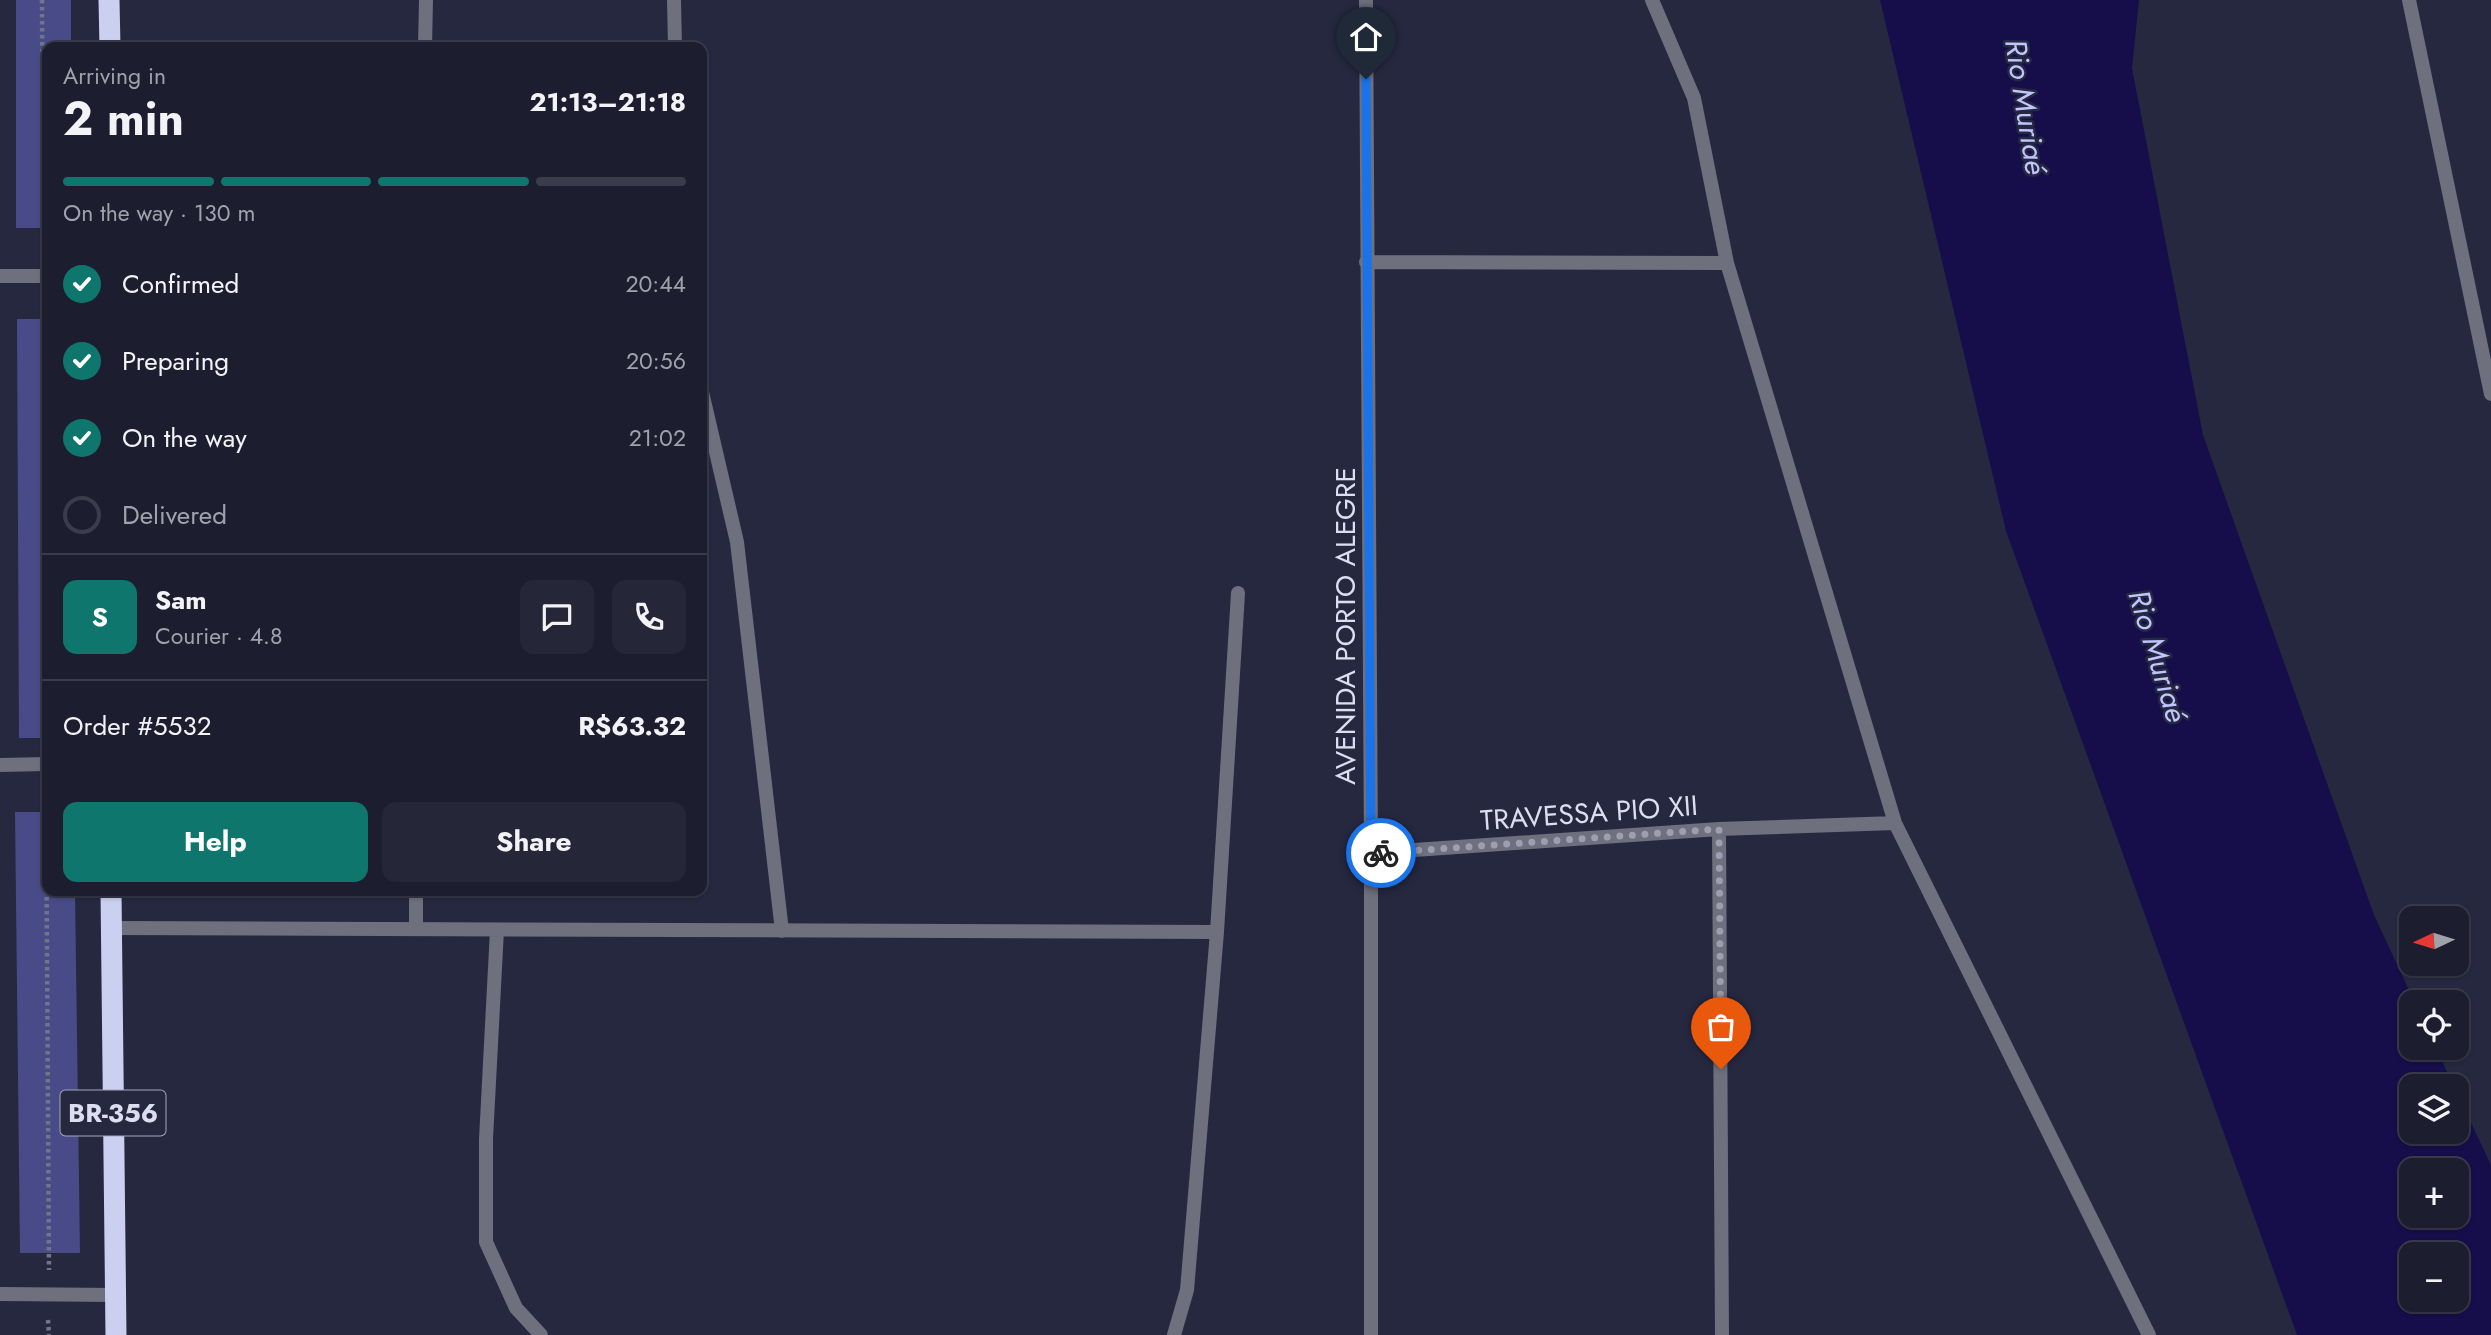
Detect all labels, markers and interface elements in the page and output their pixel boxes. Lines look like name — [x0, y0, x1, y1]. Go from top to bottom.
pin — [1336, 7, 1396, 79]
icon: home — [1347, 18, 1385, 56]
water label: Rio Muriaé — [1994, 36, 2058, 179]
text: Arriving in — [63, 59, 166, 93]
text: 21:13–21:18 — [529, 83, 686, 121]
text: 2 min — [63, 86, 184, 152]
text: On the way · 130 m — [63, 196, 255, 230]
icon: check — [63, 265, 101, 303]
text: Confirmed — [122, 265, 239, 303]
text: 20:44 — [625, 267, 686, 301]
icon: check — [63, 342, 101, 380]
text: Preparing — [122, 342, 229, 380]
text: 20:56 — [626, 344, 686, 378]
icon: check — [63, 419, 101, 457]
text: On the way — [122, 419, 247, 457]
text: 21:02 — [629, 421, 686, 455]
street label: AVENIDA PORTO ALEGRE — [1325, 467, 1366, 785]
text: Delivered — [122, 496, 227, 534]
button: chat — [520, 580, 594, 654]
button: phone — [612, 580, 686, 654]
text: Sam — [155, 581, 207, 619]
water label: Rio Muriaé — [2117, 584, 2199, 729]
text: S — [92, 598, 108, 636]
text: Courier · 4.8 — [155, 619, 283, 653]
text: Order #5532 — [63, 707, 211, 745]
text: R$63.32 — [578, 707, 686, 745]
street label: TRAVESSA PIO XII — [1479, 785, 1699, 841]
button: Help — [63, 802, 368, 882]
button: Share — [382, 802, 686, 882]
courier — [1346, 818, 1416, 888]
icon: bike — [1362, 834, 1400, 872]
north arrow — [2399, 906, 2469, 976]
map controls — [2399, 906, 2469, 1312]
button: locate — [2399, 990, 2469, 1060]
pin — [1691, 997, 1751, 1069]
icon: bag — [1702, 1008, 1740, 1046]
button: layers — [2399, 1074, 2469, 1144]
road number: BR-356 — [60, 1090, 166, 1136]
button: + — [2399, 1158, 2469, 1228]
button: − — [2399, 1242, 2469, 1312]

